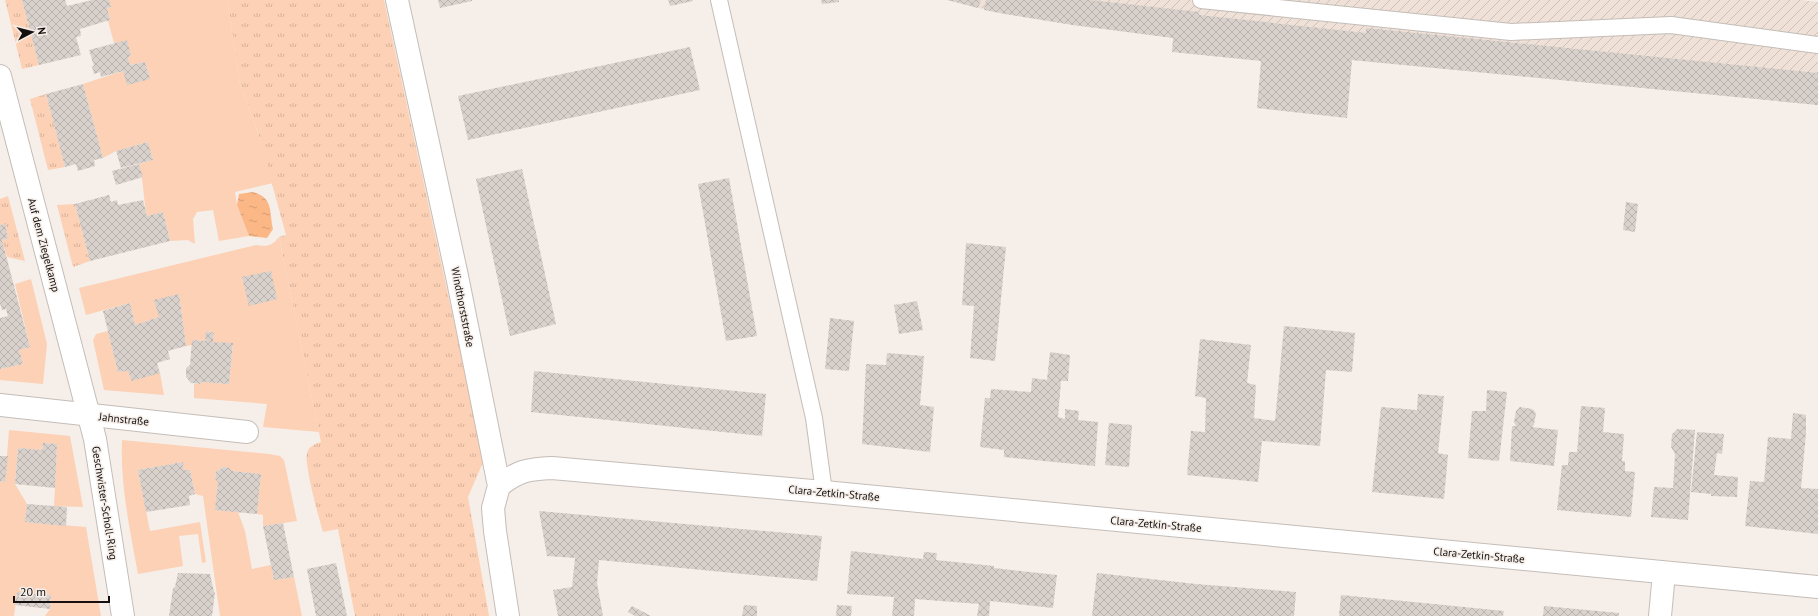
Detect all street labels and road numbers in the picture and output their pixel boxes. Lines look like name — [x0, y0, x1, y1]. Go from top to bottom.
street label: Auf dem Ziegelkamp — [25, 196, 63, 294]
street label: Windthorststraße — [448, 266, 478, 349]
street label: Jahnstraße — [97, 409, 150, 429]
street label: Geschwister-Scholl-Ring — [89, 445, 121, 561]
street label: Clara-Zetkin-Straße — [788, 482, 881, 504]
street label: Clara-Zetkin-Straße — [1110, 513, 1203, 535]
street label: Clara-Zetkin-Straße — [1433, 544, 1526, 566]

